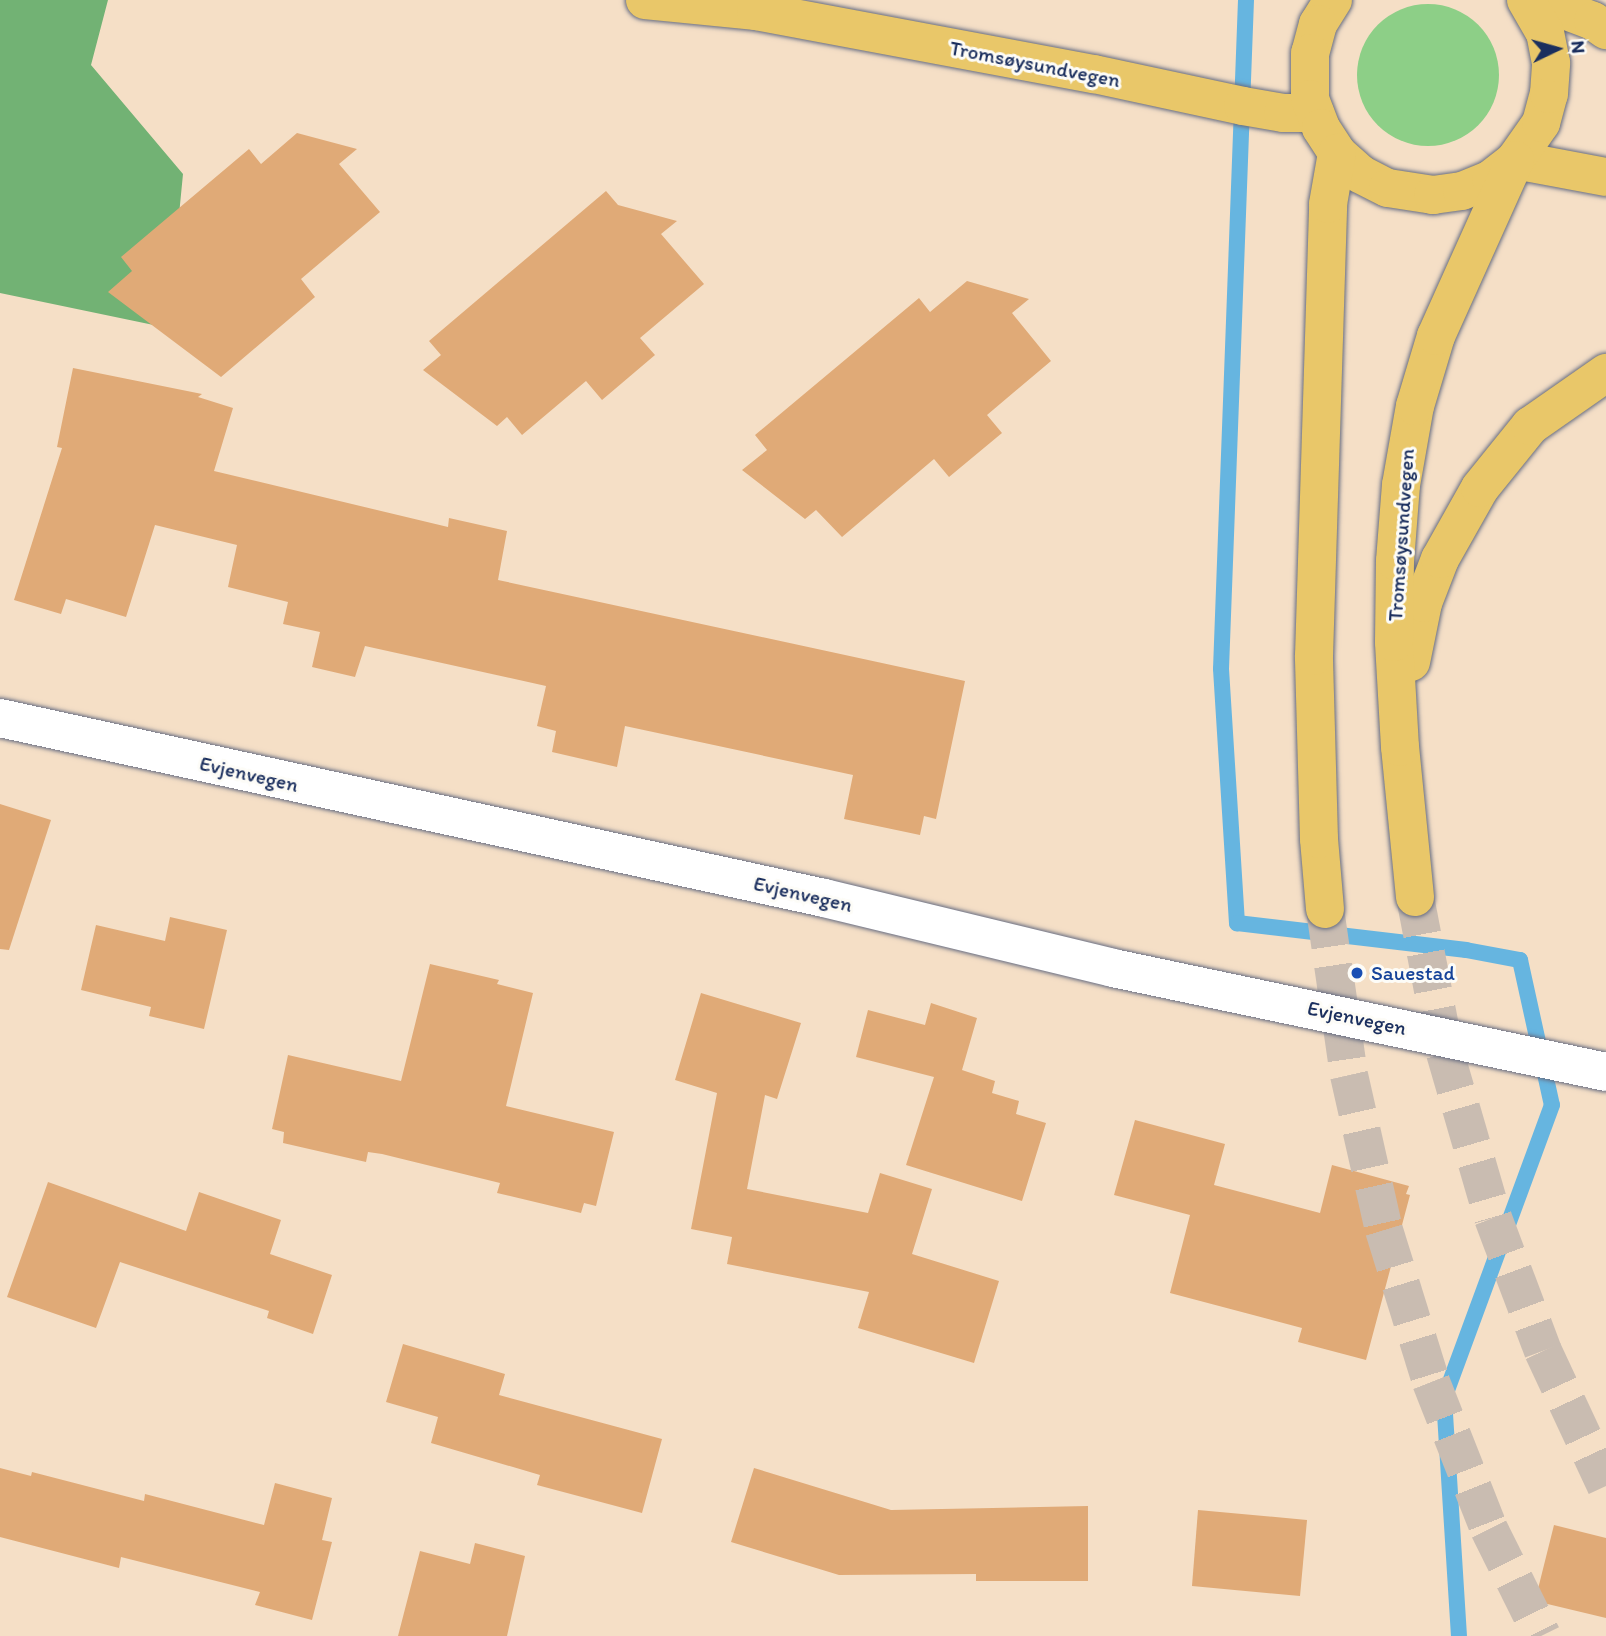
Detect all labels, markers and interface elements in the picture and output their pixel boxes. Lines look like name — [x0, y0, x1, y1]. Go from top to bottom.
north arrow — [1522, 14, 1592, 84]
street label: Tromsøysundvegen — [948, 35, 1122, 93]
text: N — [1566, 40, 1590, 55]
street label: Tromsøysundvegen — [1382, 448, 1420, 622]
street label: Evjenvegen — [197, 750, 301, 798]
street label: Evjenvegen — [751, 870, 855, 918]
place label: Sauestad — [1371, 960, 1455, 986]
marker: Sauestad — [1349, 965, 1365, 981]
street label: Evjenvegen — [1305, 995, 1409, 1041]

